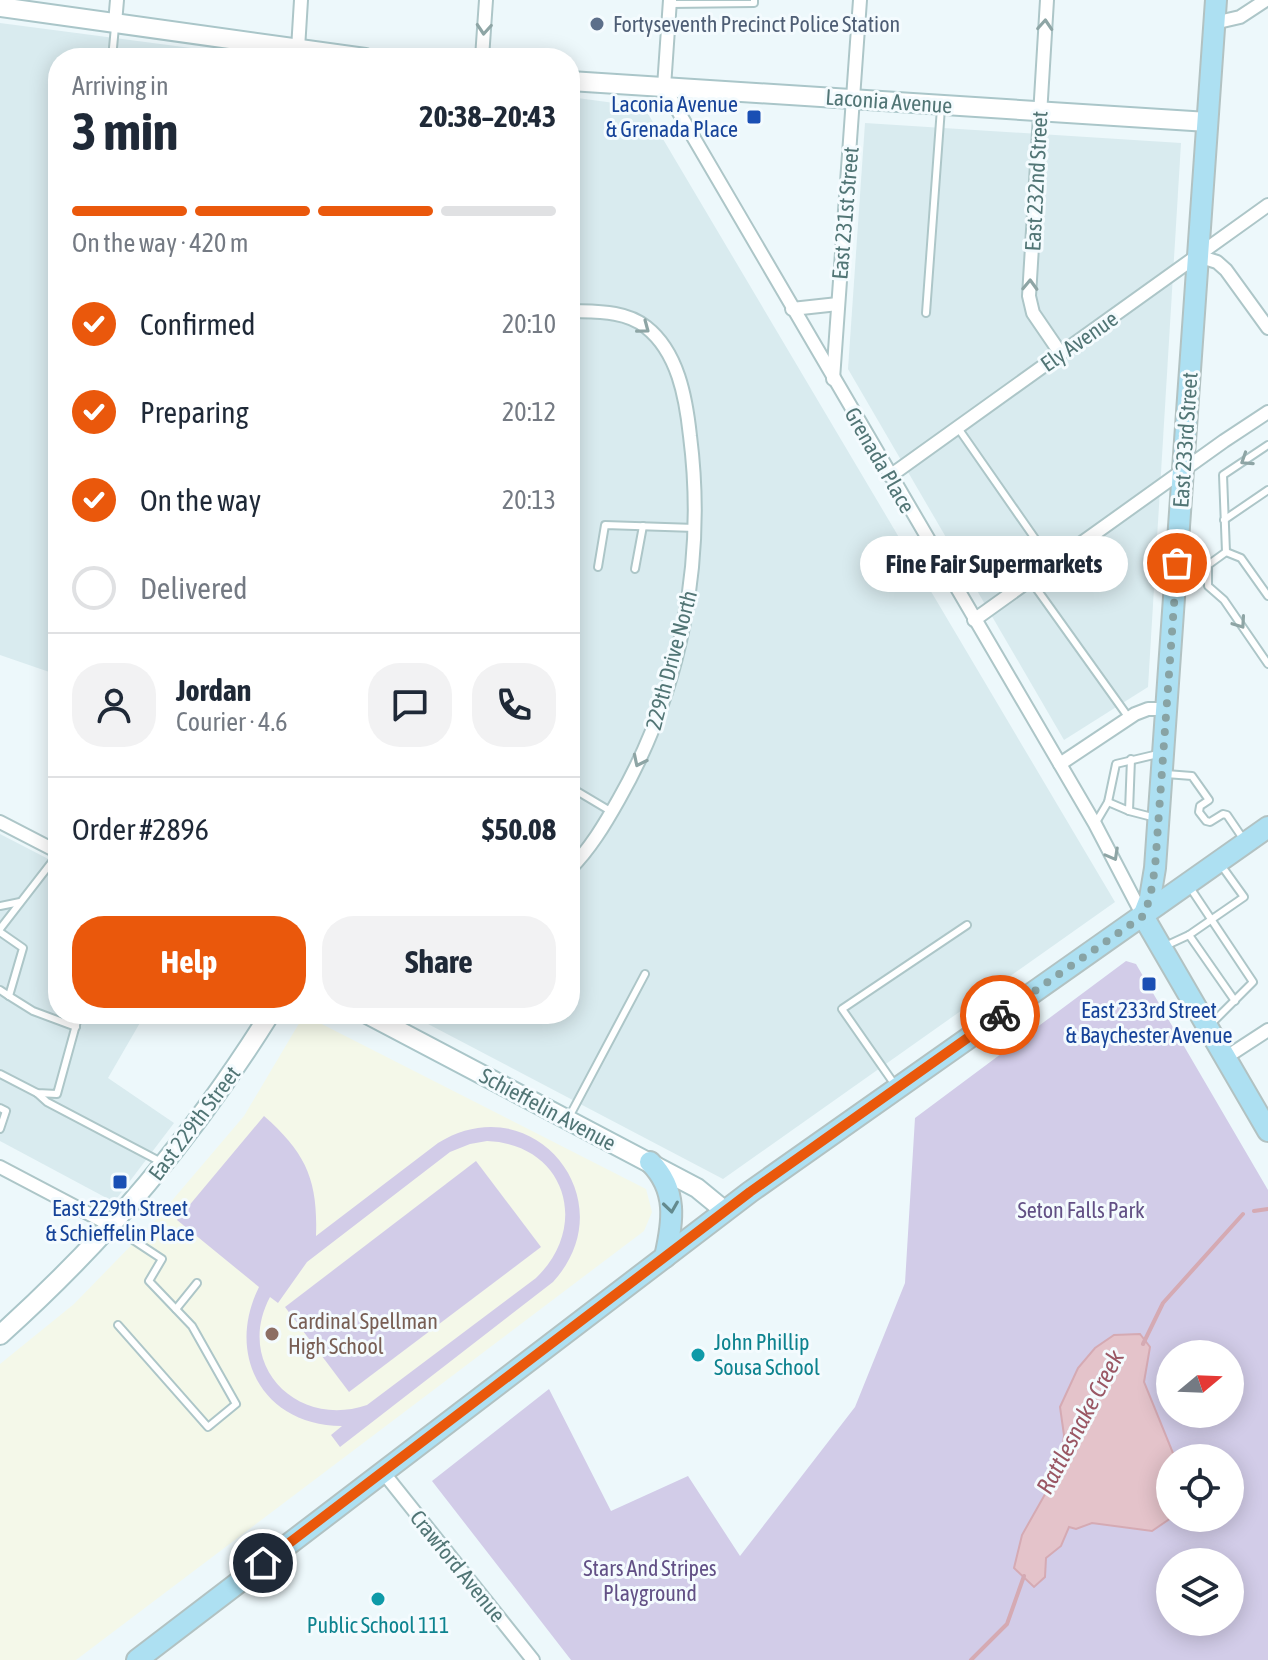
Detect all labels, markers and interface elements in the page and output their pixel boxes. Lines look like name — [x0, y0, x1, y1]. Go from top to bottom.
place label: Fortyseventh Precinct Police Station — [613, 11, 900, 37]
marker: Fortyseventh Precinct Police Station — [588, 15, 606, 33]
one-way arrow — [1036, 18, 1053, 31]
one-way arrow — [476, 23, 493, 36]
text: Arriving in — [72, 71, 169, 101]
street label: Laconia Avenue — [825, 84, 953, 118]
place label: Laconia Avenue & Grenada Place — [606, 91, 738, 142]
text: 20:38–20:43 — [419, 99, 556, 133]
text: 3 min — [72, 101, 178, 161]
marker: Laconia Avenue & Grenada Place — [745, 108, 763, 126]
street label: East 232nd Street — [1019, 110, 1053, 252]
street label: East 231st Street — [826, 146, 864, 280]
text: On the way · 420 m — [72, 228, 249, 258]
one-way arrow — [1021, 278, 1038, 291]
icon: check — [72, 302, 116, 346]
street label: Ely Avenue — [1036, 305, 1122, 377]
text: Confirmed — [140, 307, 255, 341]
text: 20:10 — [502, 309, 556, 339]
one-way arrow — [635, 318, 650, 332]
street label: East 233rd Street — [1167, 371, 1203, 509]
icon: check — [72, 390, 116, 434]
text: Preparing — [140, 395, 249, 429]
text: 20:12 — [502, 397, 556, 427]
street label: Grenada Place — [839, 403, 921, 517]
one-way arrow — [1240, 450, 1254, 465]
icon: check — [72, 478, 116, 522]
text: On the way — [140, 483, 261, 517]
text: 20:13 — [502, 485, 556, 515]
pin — [1143, 529, 1211, 597]
callout: Fine Fair Supermarkets — [861, 535, 1129, 591]
icon: bag — [1155, 541, 1199, 585]
text: Fine Fair Supermarkets — [886, 549, 1102, 579]
text: Delivered — [140, 571, 248, 605]
street label: 229th Drive North — [640, 587, 702, 733]
one-way arrow — [1230, 615, 1245, 629]
button: person — [72, 663, 156, 747]
button: chat — [368, 663, 452, 747]
button: phone — [472, 663, 556, 747]
text: Jordan — [176, 673, 251, 707]
text: Courier · 4.6 — [176, 707, 287, 737]
one-way arrow — [633, 753, 649, 768]
text: Order #2896 — [72, 812, 209, 846]
text: $50.08 — [482, 812, 556, 846]
one-way arrow — [1103, 847, 1118, 862]
button: Help — [72, 916, 306, 1008]
button: Share — [322, 916, 556, 1008]
courier — [960, 975, 1040, 1055]
marker: East 233rd Street & Baychester Avenue — [1140, 975, 1158, 993]
icon: bike — [978, 993, 1022, 1037]
place label: East 233rd Street & Baychester Avenue — [1065, 997, 1233, 1048]
street label: East 229th Street — [143, 1061, 245, 1185]
street label: Schieffelin Avenue — [475, 1062, 621, 1156]
marker: East 229th Street & Schieffelin Place — [111, 1173, 129, 1191]
place label: East 229th Street & Schieffelin Place — [45, 1195, 195, 1246]
park label: Seton Falls Park — [1017, 1197, 1145, 1223]
one-way arrow — [662, 1200, 679, 1214]
place label: Cardinal Spellman High School — [288, 1308, 438, 1359]
marker: Cardinal Spellman High School — [263, 1325, 281, 1343]
place label: John Phillip Sousa School — [714, 1329, 820, 1380]
north arrow — [1156, 1340, 1244, 1428]
map controls — [1156, 1340, 1244, 1636]
water label: Rattlesnake Creek — [1031, 1345, 1129, 1498]
marker: John Phillip Sousa School — [689, 1346, 707, 1364]
button: locate — [1156, 1444, 1244, 1532]
street label: Crawford Avenue — [405, 1505, 511, 1627]
pin — [229, 1529, 297, 1597]
icon: home — [241, 1541, 285, 1585]
button: layers — [1156, 1548, 1244, 1636]
park label: Stars And Stripes Playground — [583, 1555, 717, 1606]
marker: Public School 111 — [369, 1590, 387, 1608]
place label: Public School 111 — [307, 1612, 449, 1638]

